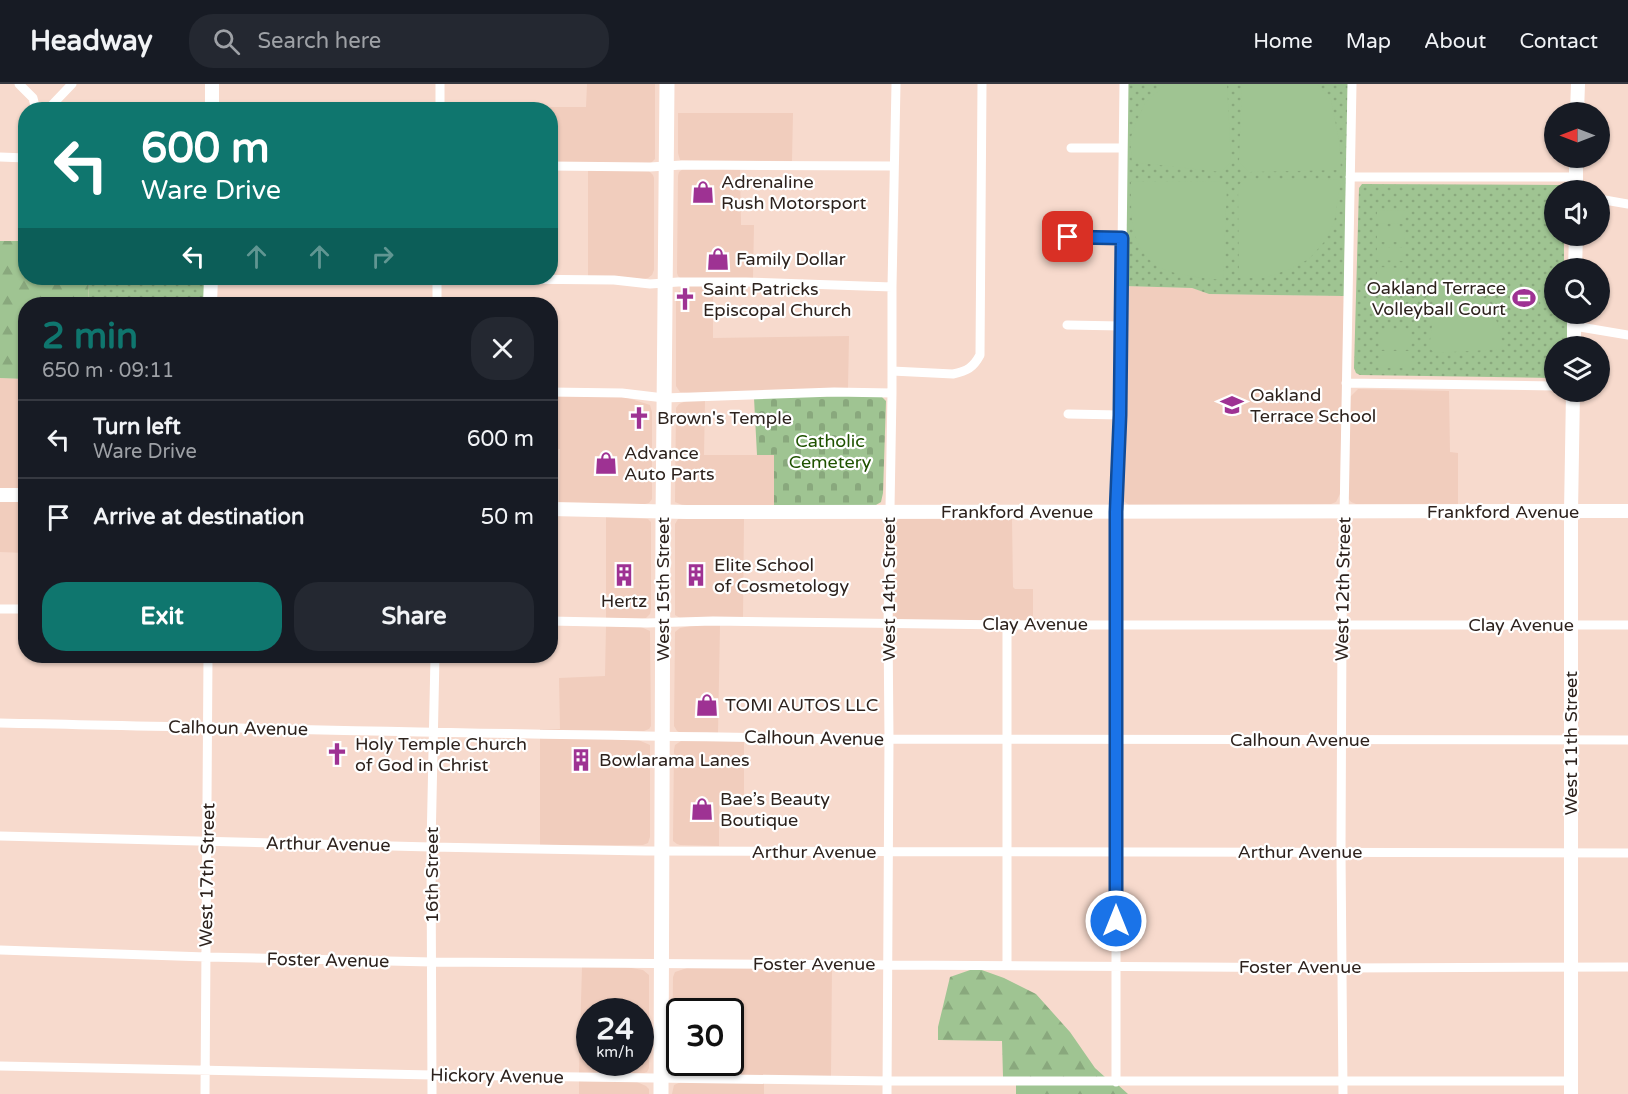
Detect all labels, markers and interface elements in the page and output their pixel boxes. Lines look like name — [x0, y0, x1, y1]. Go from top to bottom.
search box — [189, 14, 609, 68]
text: Headway — [30, 24, 153, 58]
icon: search — [210, 25, 243, 58]
text: Search here — [258, 28, 381, 54]
text: Home — [1253, 29, 1313, 54]
text: Map — [1346, 29, 1391, 54]
text: About — [1424, 29, 1486, 54]
text: Contact — [1519, 29, 1598, 54]
north arrow — [1544, 102, 1610, 168]
map controls — [1544, 102, 1610, 402]
text: 600 m — [141, 123, 270, 174]
icon: left — [42, 126, 120, 204]
place label: Adrenaline Rush Motorsport — [721, 171, 866, 214]
text: Ware Drive — [141, 174, 281, 207]
shop icon: Adrenaline Rush Motorsport — [690, 179, 716, 205]
button: sound — [1544, 180, 1610, 246]
pin — [1042, 211, 1093, 262]
icon: arrive — [1051, 220, 1084, 253]
icon: left — [177, 240, 210, 273]
icon: ahead — [240, 240, 273, 273]
icon: ahead — [303, 240, 336, 273]
icon: right — [366, 240, 399, 273]
shop icon: Family Dollar — [705, 246, 731, 272]
place label: Family Dollar — [736, 248, 846, 270]
button: search — [1544, 258, 1610, 324]
place label: Oakland Terrace Volleyball Court — [1366, 277, 1506, 320]
place label: Saint Patricks Episcopal Church — [703, 278, 851, 321]
sports icon: Oakland Terrace Volleyball Court — [1511, 285, 1537, 311]
church icon: Saint Patricks Episcopal Church — [672, 286, 698, 312]
text: 2 min — [42, 315, 138, 358]
button: close — [471, 317, 534, 380]
button: layers — [1544, 336, 1610, 402]
text: 650 m · 09:11 — [42, 359, 174, 383]
place label: Oakland Terrace School — [1250, 384, 1376, 427]
school or university icon: Oakland Terrace School — [1219, 392, 1245, 418]
church icon: Brown's Temple — [626, 405, 652, 431]
place label: Brown's Temple — [657, 407, 792, 429]
text: Turn left — [93, 414, 181, 440]
icon: left — [42, 423, 75, 456]
text: 600 m — [467, 426, 534, 452]
park label: Catholic Cemetery — [789, 430, 872, 473]
text: Ware Drive — [93, 440, 197, 464]
place label: Advance Auto Parts — [624, 442, 715, 485]
shop icon: Advance Auto Parts — [593, 450, 619, 476]
icon: arrive — [42, 501, 75, 534]
street label: Frankford Avenue — [941, 501, 1093, 523]
street label: Frankford Avenue — [1427, 501, 1579, 523]
text: Arrive at destination — [93, 504, 304, 530]
text: 50 m — [480, 504, 534, 530]
street label: West 15th Street — [652, 517, 674, 661]
street label: West 14th Street — [878, 517, 900, 661]
street label: West 12th Street — [1331, 517, 1355, 661]
place label: Elite School of Cosmetology — [714, 554, 849, 597]
building icon: Hertz — [611, 562, 637, 588]
building icon: Elite School of Cosmetology — [683, 562, 709, 588]
button: Exit — [42, 582, 282, 651]
button: Share — [294, 582, 534, 651]
place label: Hertz — [601, 590, 647, 612]
street label: Clay Avenue — [982, 613, 1088, 635]
street label: Clay Avenue — [1468, 614, 1574, 636]
street label: West 11th Street — [1560, 671, 1582, 815]
shop icon: TOMI AUTOS LLC — [694, 692, 720, 718]
place label: TOMI AUTOS LLC — [725, 694, 878, 716]
street label: Calhoun Avenue — [168, 716, 308, 740]
street label: Calhoun Avenue — [744, 726, 884, 750]
street label: Calhoun Avenue — [1230, 729, 1370, 751]
place label: Holy Temple Church of God in Christ — [355, 733, 527, 776]
church icon: Holy Temple Church of God in Christ — [324, 741, 350, 767]
building icon: Bowlarama Lanes — [568, 747, 594, 773]
place label: Bowlarama Lanes — [599, 749, 750, 771]
place label: Bae’s Beauty Boutique — [720, 788, 830, 831]
shop icon: Bae’s Beauty Boutique — [689, 796, 715, 822]
street label: West 17th Street — [195, 803, 219, 947]
street label: 16th Street — [421, 827, 443, 923]
street label: Arthur Avenue — [265, 832, 391, 856]
street label: Arthur Avenue — [752, 841, 876, 863]
street label: Arthur Avenue — [1238, 841, 1362, 863]
position arrow — [1084, 889, 1148, 953]
street label: Foster Avenue — [266, 948, 390, 972]
street label: Foster Avenue — [753, 953, 875, 975]
street label: Foster Avenue — [1239, 956, 1361, 978]
speed limit sign: 30 — [666, 998, 744, 1076]
text: 24 — [596, 1011, 634, 1048]
text: km/h — [596, 1043, 634, 1061]
street label: Hickory Avenue — [430, 1064, 564, 1088]

